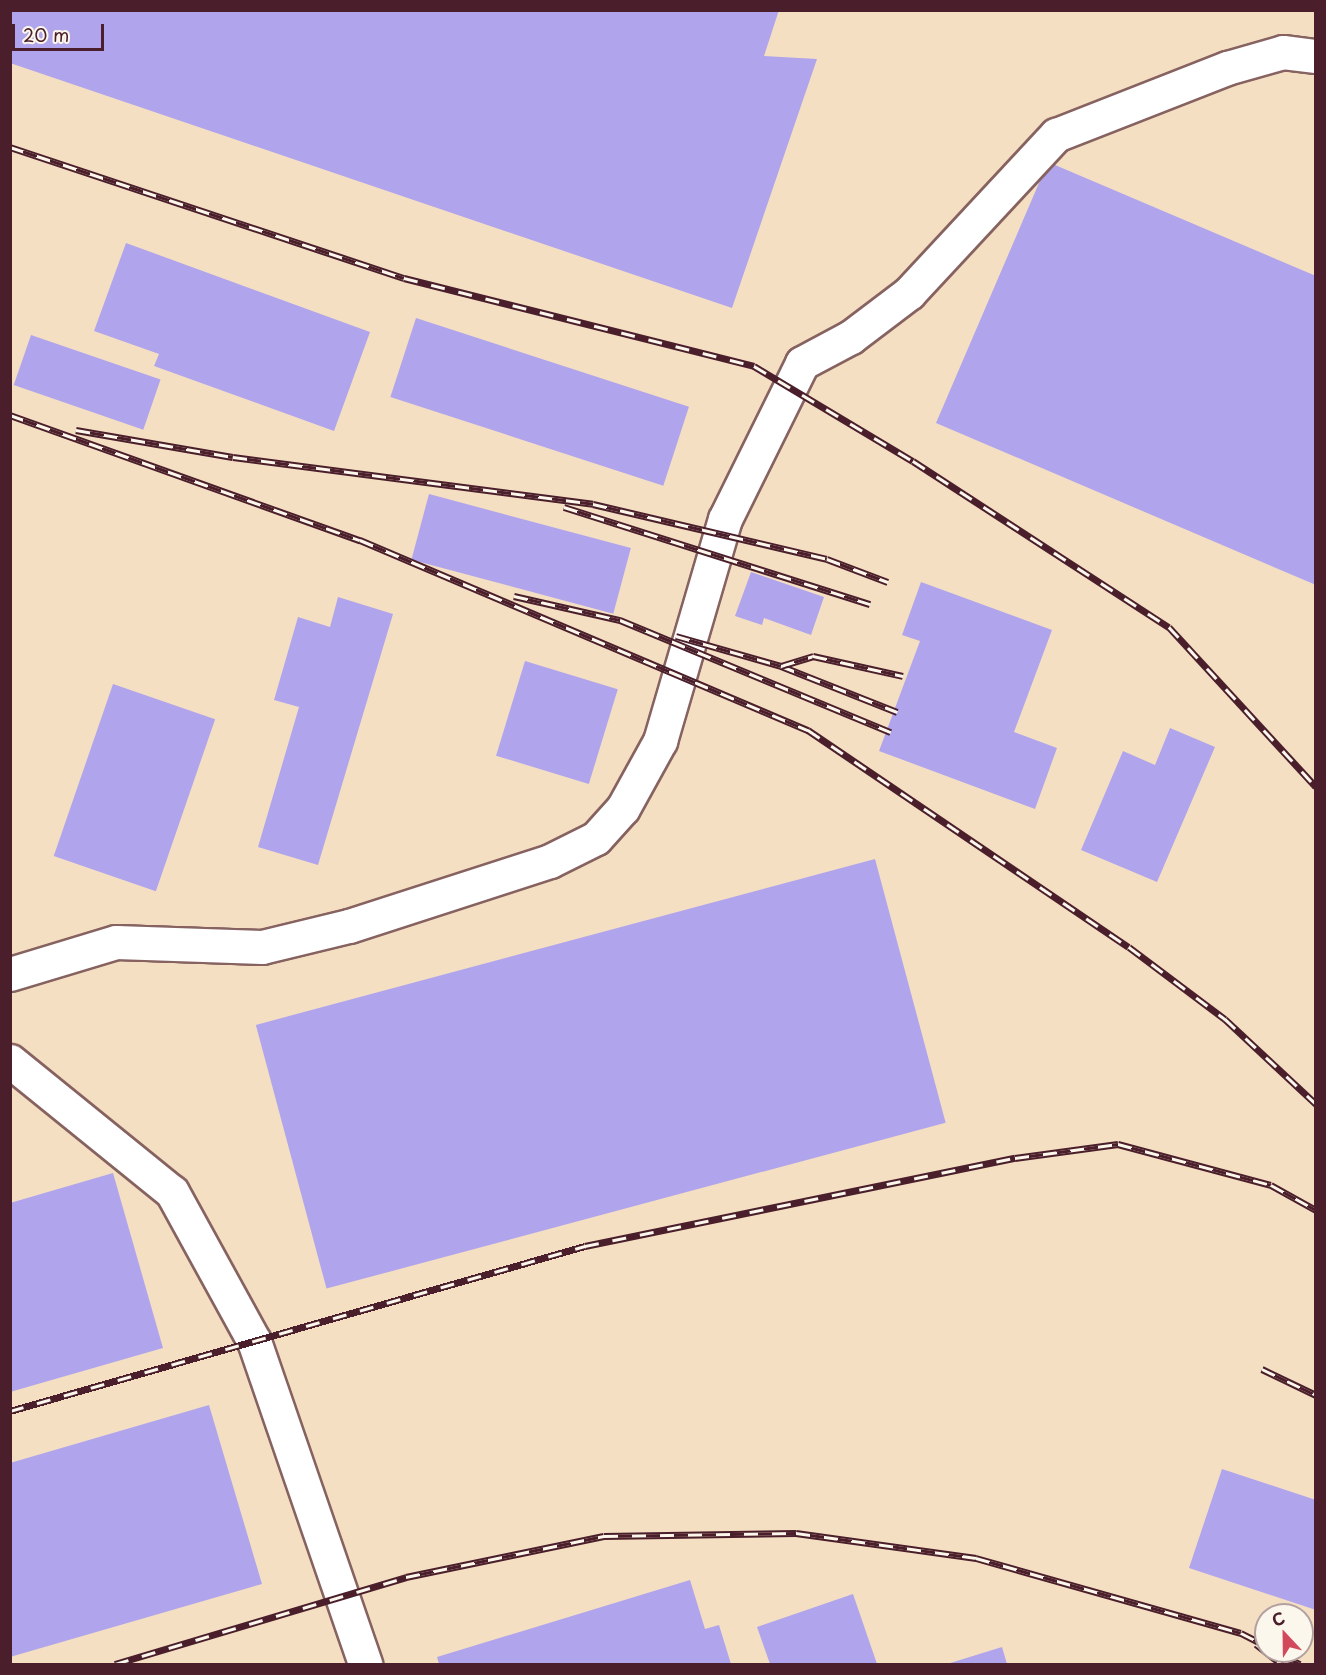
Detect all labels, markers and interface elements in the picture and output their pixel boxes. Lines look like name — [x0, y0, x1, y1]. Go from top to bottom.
scale bar — [15, 12, 106, 50]
text: 20 m — [23, 21, 69, 48]
north arrow — [1254, 1603, 1314, 1663]
text: С — [1268, 1605, 1288, 1632]

